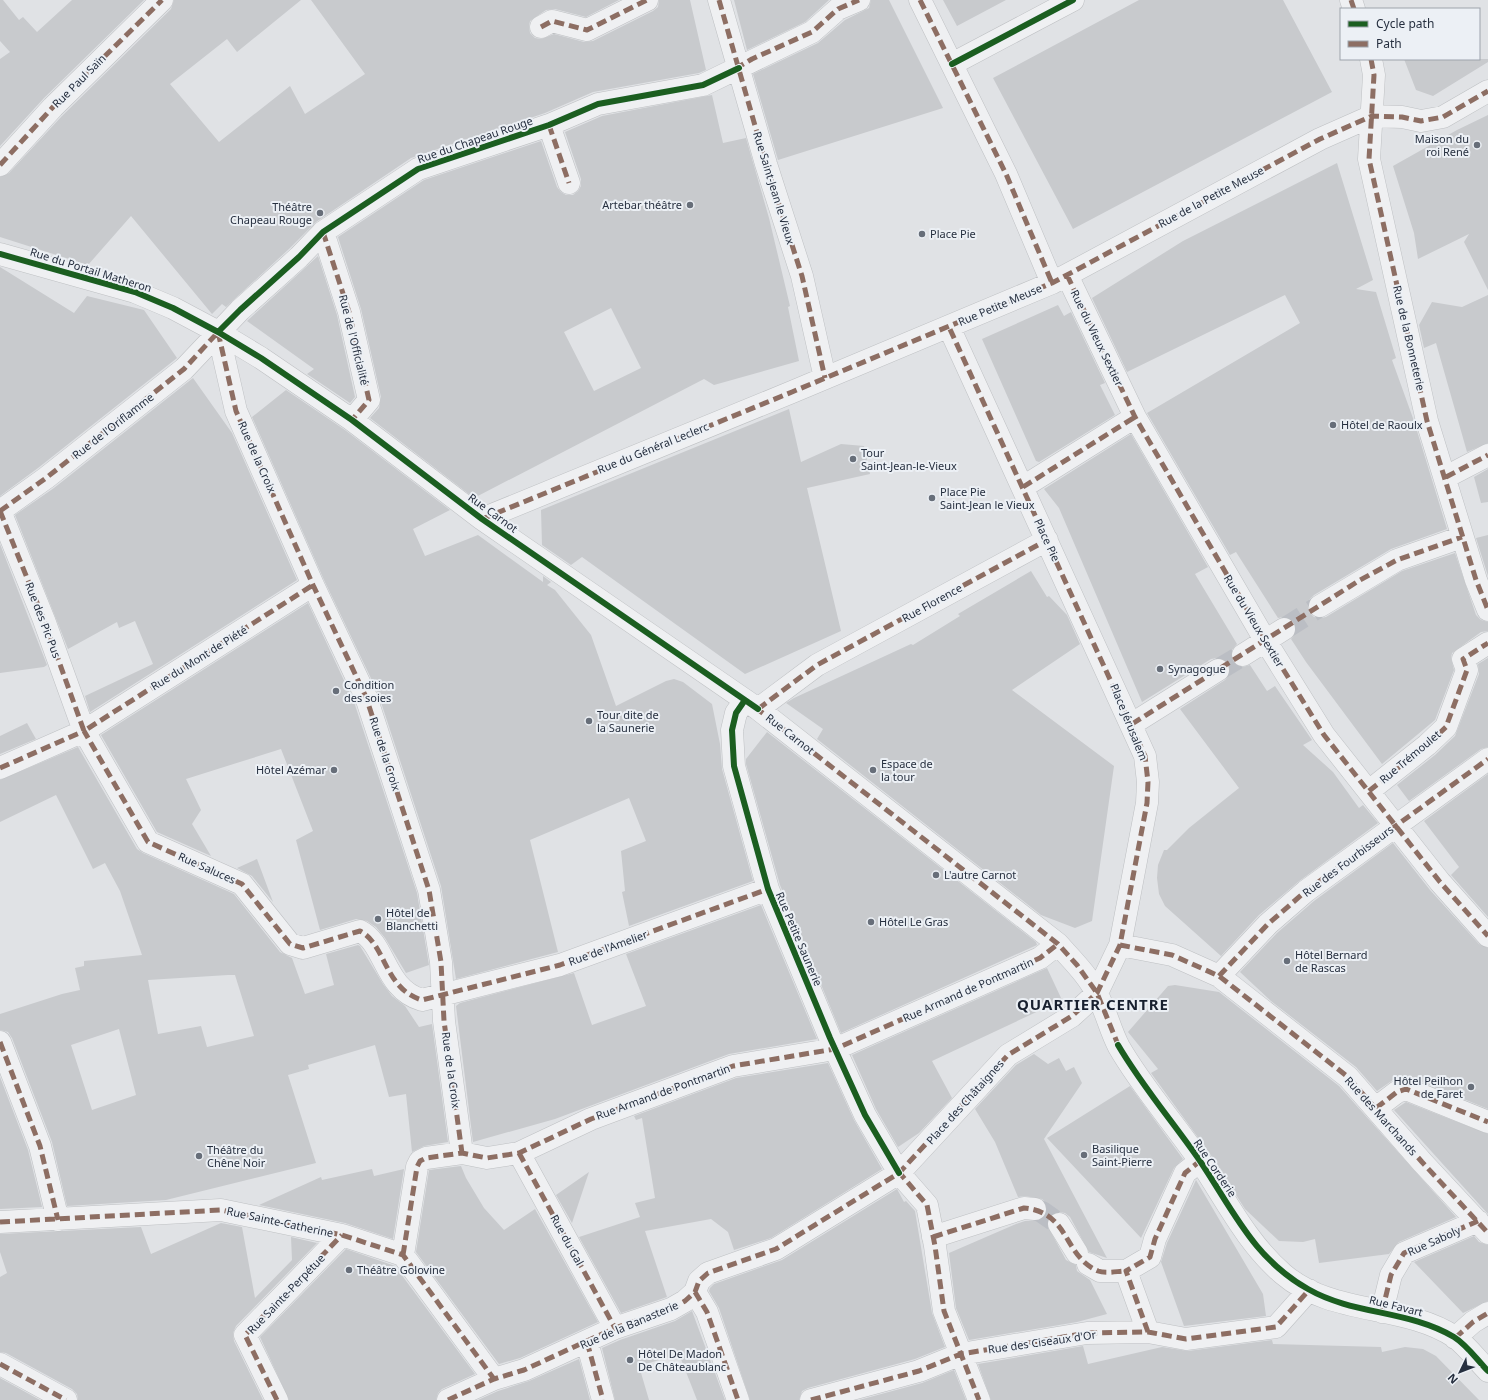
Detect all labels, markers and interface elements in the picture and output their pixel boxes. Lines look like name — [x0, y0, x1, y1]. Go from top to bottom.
legend — [1340, 8, 1480, 60]
text: Cycle path — [1376, 15, 1434, 32]
text: Path — [1376, 35, 1402, 52]
street label: Rue Paul Saïn — [49, 51, 109, 111]
street label: Rue du Chapeau Rouge — [415, 113, 535, 166]
street label: Rue Saint-Jean le Vieux — [750, 130, 799, 246]
place label: Maison du roi René — [1415, 131, 1469, 159]
marker: Maison du roi René — [1472, 140, 1482, 150]
street label: Rue de la Petite Meuse — [1155, 162, 1266, 231]
place label: Artebar théâtre — [602, 197, 682, 212]
place label: Théâtre Chapeau Rouge — [230, 199, 312, 227]
marker: Artebar théâtre — [685, 200, 695, 210]
marker: Théâtre Chapeau Rouge — [315, 208, 325, 218]
place label: Place Pie — [930, 226, 976, 241]
marker: Place Pie — [917, 229, 927, 239]
street label: Rue du Portail Matheron — [28, 244, 154, 295]
street label: Rue Petite Meuse — [956, 280, 1044, 329]
street label: Rue de la Bonneterie — [1390, 284, 1429, 392]
street label: Rue du Vieux Sextier — [1068, 287, 1128, 389]
street label: Rue de l'Officialité — [336, 293, 373, 387]
street label: Rue de l'Oriflamme — [69, 389, 156, 462]
place label: Hôtel de Raoulx — [1341, 417, 1423, 432]
street label: Rue du Général Leclerc — [595, 418, 711, 477]
street label: Rue de la Croix — [235, 419, 280, 495]
marker: Hôtel de Raoulx — [1328, 420, 1338, 430]
place label: Tour Saint-Jean-le-Vieux — [861, 445, 957, 473]
marker: Tour Saint-Jean-le-Vieux — [848, 454, 858, 464]
place label: Place Pie Saint-Jean le Vieux — [940, 484, 1035, 512]
street label: Rue Carnot — [466, 490, 521, 536]
marker: Place Pie Saint-Jean le Vieux — [927, 493, 937, 503]
street label: Place Pie — [1031, 516, 1064, 564]
street label: Rue du Vieux Sextier — [1221, 572, 1288, 670]
street label: Rue des Pic Pus — [22, 580, 65, 660]
street label: Rue Florence — [899, 580, 965, 625]
street label: Rue du Mont de Piété — [148, 622, 250, 693]
place label: Synagogue — [1168, 661, 1226, 676]
marker: Synagogue — [1155, 664, 1165, 674]
place label: Condition des soies — [344, 677, 394, 705]
street label: Place Jérusalem — [1107, 681, 1152, 762]
marker: Condition des soies — [331, 686, 341, 696]
place label: Tour dite de la Saunerie — [597, 707, 659, 735]
street label: Rue Carnot — [763, 710, 818, 757]
street label: Rue de la Croix — [366, 715, 405, 793]
marker: Tour dite de la Saunerie — [584, 716, 594, 726]
street label: Rue Trémoulet — [1376, 727, 1443, 787]
place label: Espace de la tour — [881, 756, 933, 784]
place label: Hôtel Azémar — [256, 762, 326, 777]
marker: Hôtel Azémar — [329, 765, 339, 775]
marker: Espace de la tour — [868, 765, 878, 775]
street label: Rue des Fourbisseurs — [1299, 821, 1396, 900]
street label: Rue Saluces — [176, 848, 238, 887]
place label: L'autre Carnot — [944, 867, 1016, 882]
marker: L'autre Carnot — [931, 870, 941, 880]
street label: Rue Petite Saunerie — [773, 889, 826, 988]
place label: Hôtel de Blanchetti — [386, 905, 438, 933]
marker: Hôtel de Blanchetti — [373, 914, 383, 924]
place label: Hôtel Le Gras — [879, 914, 948, 929]
marker: Hôtel Le Gras — [866, 917, 876, 927]
street label: Rue de l'Amelier — [566, 926, 650, 969]
place label: Hôtel Bernard de Rascas — [1295, 947, 1368, 975]
street label: Rue Armand de Pontmartin — [900, 954, 1036, 1025]
marker: Hôtel Bernard de Rascas — [1282, 956, 1292, 966]
district label: QUARTIER CENTRE — [1017, 994, 1169, 1014]
street label: Rue de la Croix — [439, 1031, 464, 1109]
street label: Place des Châtaignes — [923, 1056, 1007, 1147]
street label: Rue Armand de Pontmartin — [594, 1060, 732, 1123]
street label: Rue des Marchands — [1342, 1073, 1421, 1158]
place label: Hôtel Peilhon de Faret — [1394, 1073, 1463, 1101]
marker: Hôtel Peilhon de Faret — [1466, 1082, 1476, 1092]
street label: Rue Corderie — [1190, 1136, 1240, 1200]
place label: Basilique Saint-Pierre — [1092, 1141, 1152, 1169]
place label: Théâtre du Chêne Noir — [207, 1142, 266, 1170]
marker: Basilique Saint-Pierre — [1079, 1150, 1089, 1160]
marker: Théâtre du Chêne Noir — [194, 1151, 204, 1161]
street label: Rue Sainte-Catherine — [225, 1203, 335, 1240]
street label: Rue du Gal — [547, 1212, 588, 1268]
street label: Rue Saboly — [1405, 1222, 1463, 1259]
street label: Rue Sainte-Perpétue — [244, 1250, 328, 1337]
place label: Théâtre Golovine — [357, 1262, 445, 1277]
marker: Théâtre Golovine — [344, 1265, 354, 1275]
street label: Rue Favart — [1368, 1292, 1425, 1319]
street label: Rue de la Banasterie — [577, 1297, 680, 1352]
street label: Rue des Ciseaux d'Or — [987, 1326, 1097, 1357]
place label: Hôtel De Madon De Châteaublanc — [638, 1346, 726, 1374]
north arrow — [1440, 1352, 1480, 1392]
marker: Hôtel De Madon De Châteaublanc — [625, 1355, 635, 1365]
text: N — [1444, 1371, 1461, 1388]

